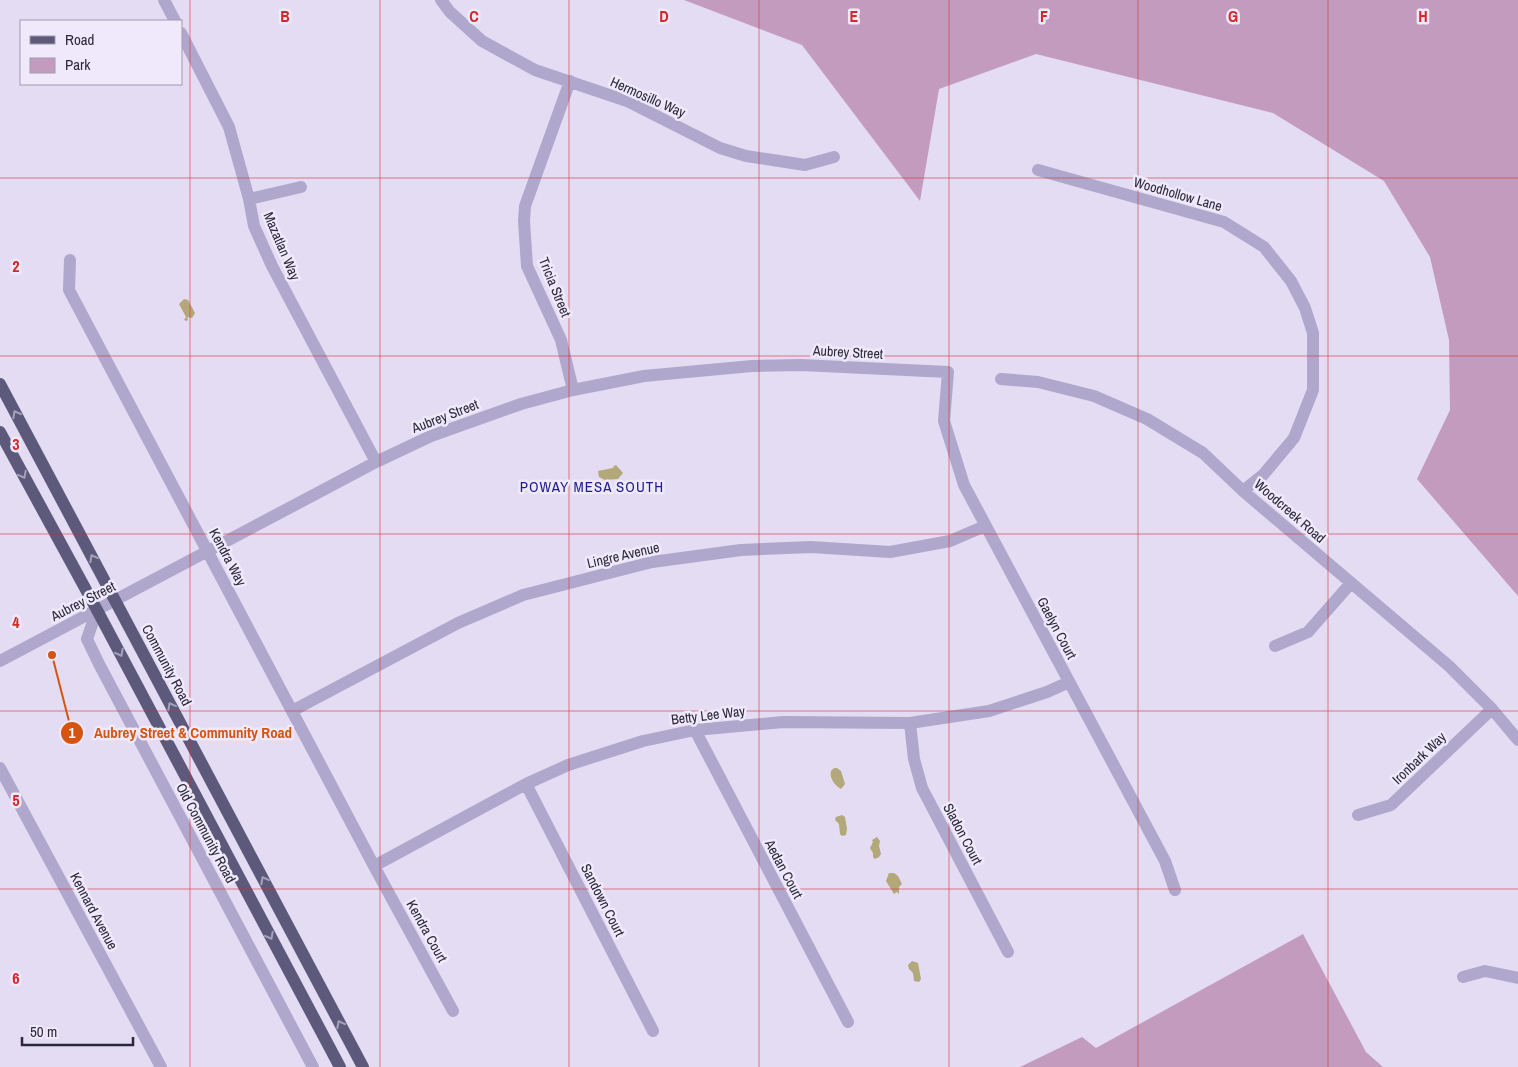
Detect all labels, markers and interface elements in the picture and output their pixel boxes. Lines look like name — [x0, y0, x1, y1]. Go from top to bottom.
text: B — [280, 5, 290, 27]
text: C — [469, 5, 479, 27]
text: D — [659, 5, 669, 27]
text: E — [850, 5, 859, 27]
text: F — [1040, 5, 1048, 27]
text: G — [1228, 5, 1238, 27]
text: H — [1418, 5, 1428, 27]
legend — [20, 20, 182, 85]
text: Road — [65, 29, 94, 50]
text: Park — [65, 54, 91, 75]
street label: Hermosillo Way — [608, 72, 689, 122]
street label: Woodhollow Lane — [1132, 173, 1224, 215]
street label: Mazatlan Way — [260, 209, 305, 283]
text: 2 — [12, 255, 20, 277]
street label: Tricia Street — [535, 255, 575, 319]
street label: Aubrey Street — [811, 341, 884, 363]
street label: Aubrey Street — [408, 395, 481, 437]
one-way arrow — [12, 411, 22, 420]
text: 3 — [12, 433, 20, 455]
one-way arrow — [17, 469, 27, 478]
street label: Woodcreek Road — [1251, 475, 1329, 547]
district label: POWAY MESA SOUTH — [520, 476, 664, 497]
street label: Kendra Way — [205, 525, 251, 589]
street label: Lingre Avenue — [585, 538, 661, 572]
one-way arrow — [89, 554, 99, 563]
street label: Aubrey Street — [47, 577, 118, 625]
street label: Gaelyn Court — [1033, 594, 1081, 662]
text: 4 — [12, 611, 20, 633]
street label: Community Road — [138, 621, 196, 709]
one-way arrow — [114, 648, 124, 657]
one-way arrow — [168, 702, 178, 711]
street label: Betty Lee Way — [670, 702, 746, 728]
callout: Aubrey Street & Community Road — [59, 718, 303, 748]
text: 1 — [69, 722, 76, 743]
text: Aubrey Street & Community Road — [94, 722, 292, 743]
street label: Ironbark Way — [1388, 728, 1450, 788]
street label: Old Community Road — [172, 780, 240, 886]
text: 5 — [12, 789, 20, 811]
street label: Sladon Court — [939, 800, 987, 868]
street label: Aedan Court — [760, 835, 807, 902]
street label: Sandown Court — [577, 861, 629, 939]
street label: Kennard Avenue — [66, 869, 122, 953]
one-way arrow — [260, 877, 270, 886]
street label: Kendra Court — [403, 897, 451, 965]
one-way arrow — [264, 931, 274, 940]
text: 6 — [12, 967, 20, 989]
scale bar — [22, 1014, 134, 1046]
one-way arrow — [336, 1020, 346, 1029]
text: 50 m — [30, 1021, 57, 1042]

